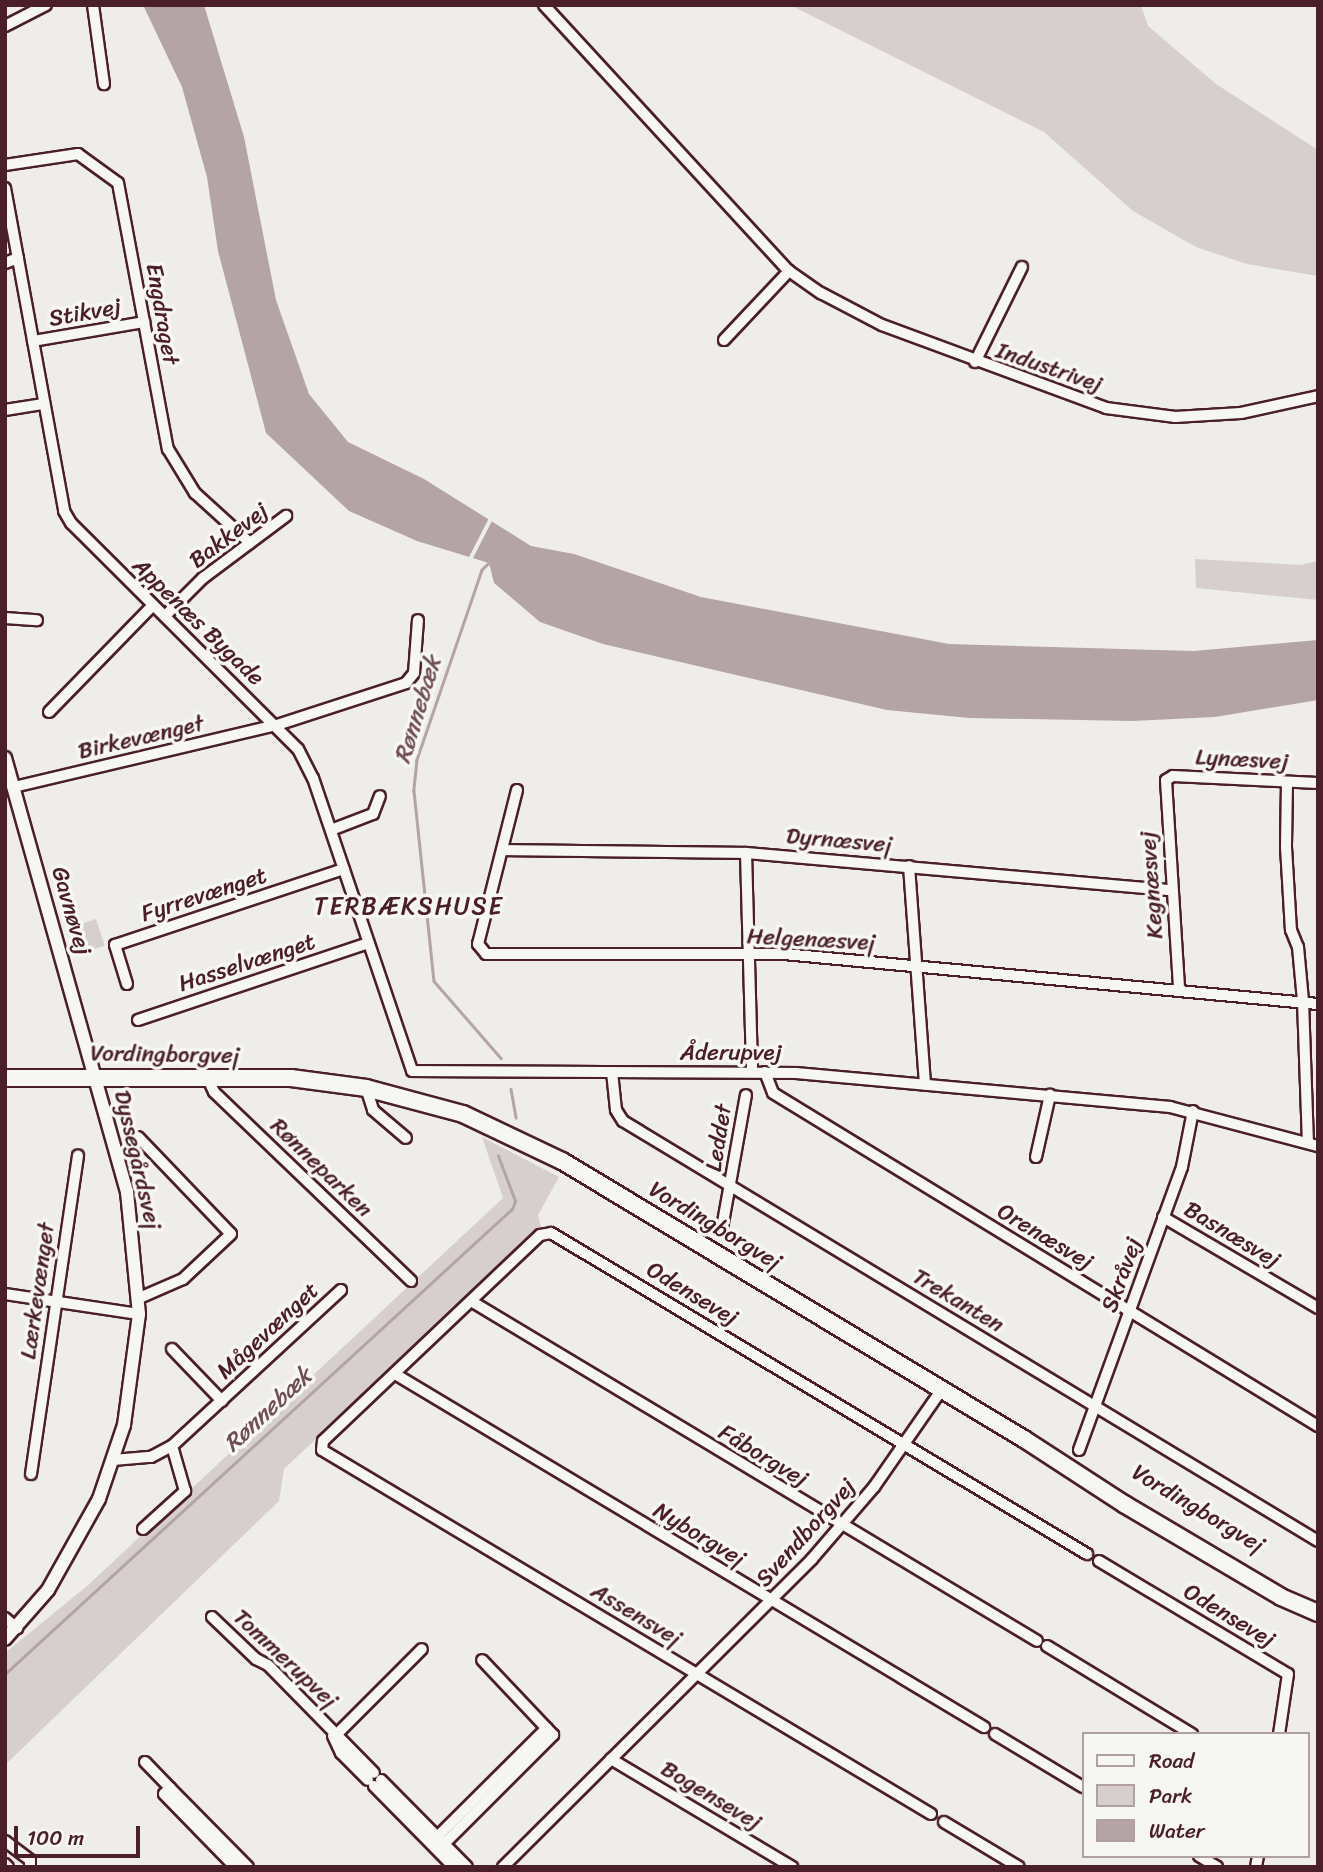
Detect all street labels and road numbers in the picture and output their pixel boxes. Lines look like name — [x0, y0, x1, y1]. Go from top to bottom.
street label: Engdraget — [140, 261, 184, 367]
street label: Stikvej — [47, 293, 123, 333]
street label: Industrivej — [992, 337, 1106, 399]
street label: Bakkevej — [184, 497, 274, 575]
street label: Appenæs Bygade — [126, 552, 270, 692]
street label: Birkevænget — [75, 710, 207, 766]
street label: Lynæsvej — [1195, 744, 1289, 776]
street label: Dyrnæsvej — [785, 823, 893, 859]
street label: Kegnæsvej — [1134, 830, 1170, 940]
street label: Fyrrevænget — [138, 862, 270, 928]
street label: Gavnøvej — [45, 864, 97, 958]
street label: Helgenæsvej — [746, 923, 876, 957]
street label: Hasselvænget — [175, 928, 319, 998]
street label: Åderupvej — [680, 1039, 782, 1067]
street label: Vordingborgvej — [90, 1040, 240, 1070]
street label: Dyssegårdsvej — [108, 1088, 166, 1232]
street label: Leddet — [700, 1102, 738, 1174]
street label: Rønneparken — [264, 1113, 378, 1223]
street label: Vordingborgvej — [644, 1176, 786, 1276]
street label: Basnæsvej — [1179, 1196, 1285, 1274]
street label: Orenæsvej — [992, 1198, 1098, 1276]
street label: Lærkevænget — [15, 1221, 61, 1361]
street label: Skråvej — [1096, 1234, 1148, 1316]
street label: Odensevej — [641, 1256, 743, 1332]
street label: Trekanten — [907, 1263, 1009, 1339]
street label: Mågevænget — [211, 1277, 325, 1385]
street label: Fåborgvej — [713, 1419, 813, 1493]
street label: Vordingborgvej — [1127, 1459, 1269, 1559]
street label: Svendborgvej — [750, 1473, 862, 1593]
street label: Nyborgvej — [648, 1497, 750, 1573]
street label: Assensvej — [586, 1577, 686, 1653]
street label: Odensevej — [1178, 1578, 1280, 1654]
street label: Tommerupvej — [227, 1604, 343, 1714]
street label: Bogensevej — [656, 1755, 766, 1837]

